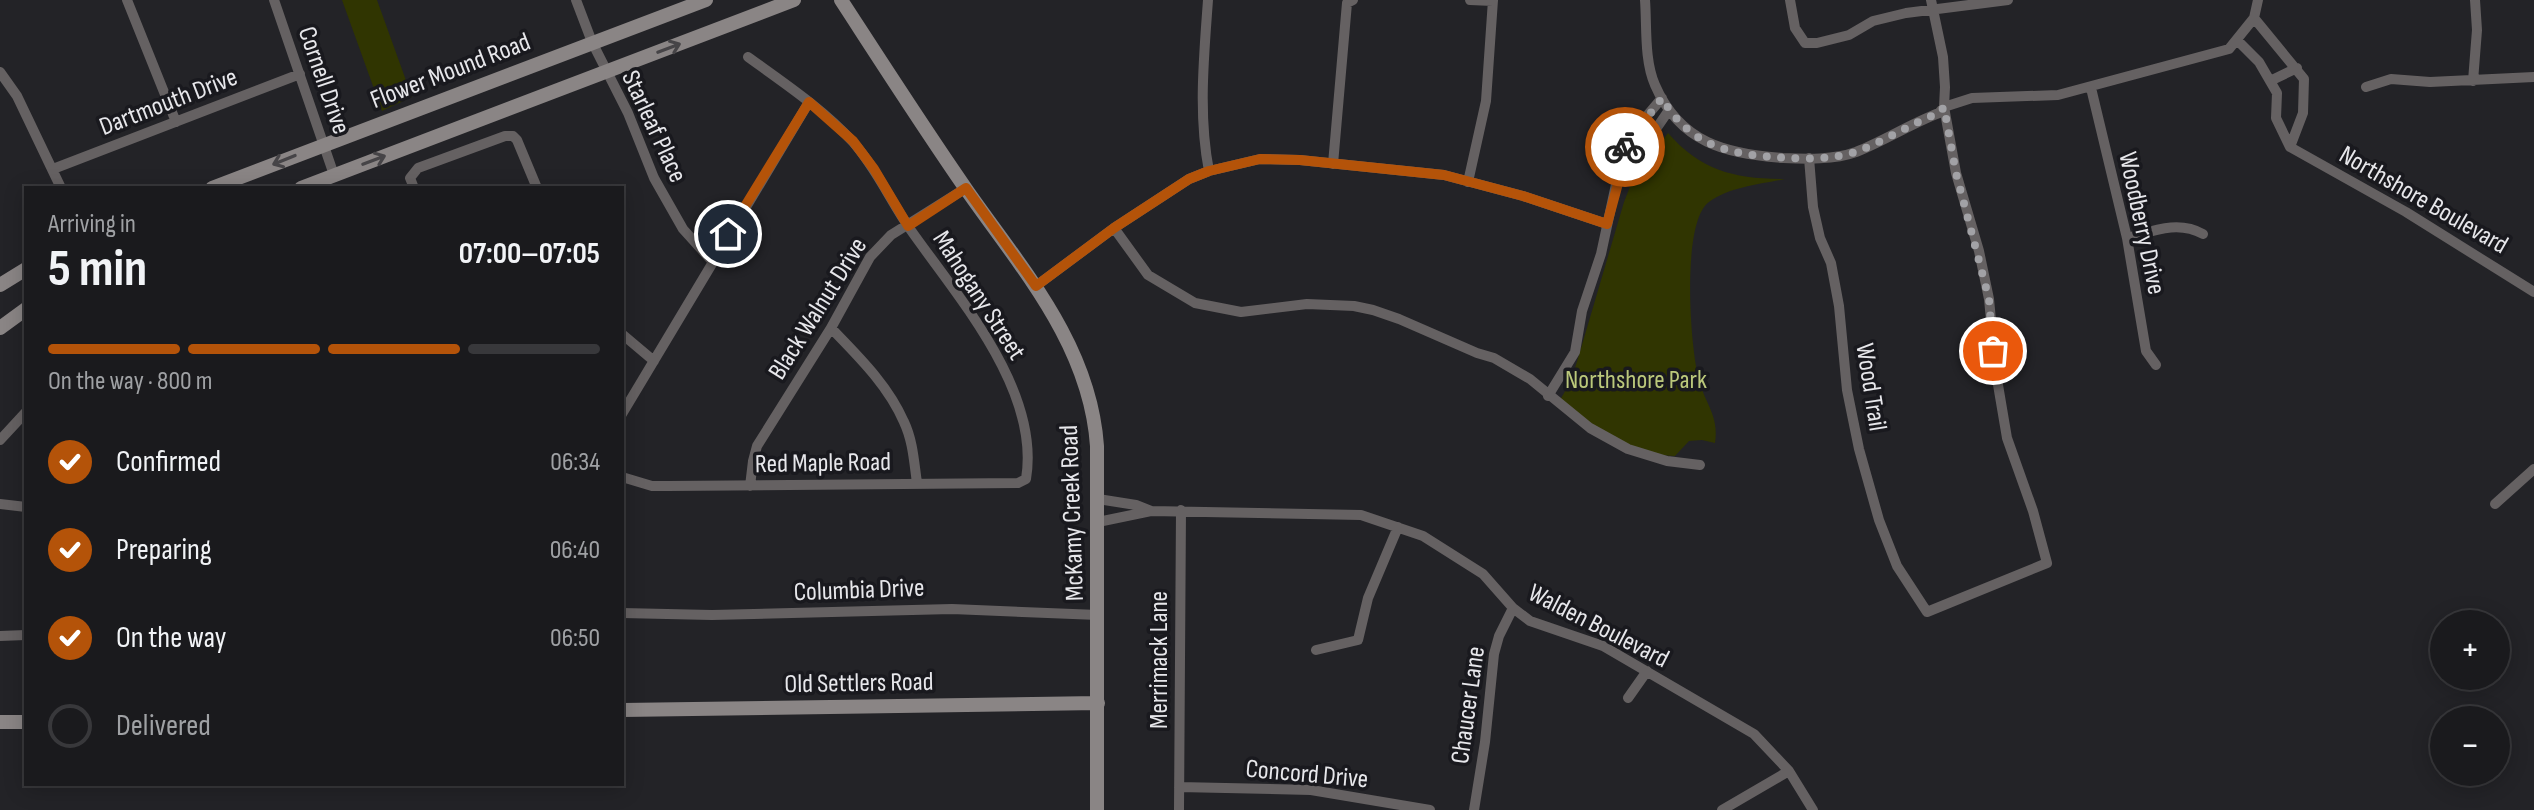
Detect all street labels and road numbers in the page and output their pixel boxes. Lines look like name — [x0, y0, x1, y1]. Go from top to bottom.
street label: Cornell Drive — [291, 23, 356, 138]
street label: Flower Mound Road — [366, 27, 535, 116]
street label: Dartmouth Drive — [95, 62, 242, 143]
street label: Starleaf Place — [614, 66, 693, 188]
street label: Northshore Boulevard — [2333, 139, 2513, 261]
street label: Woodberry Drive — [2111, 149, 2172, 297]
street label: Mahogany Street — [926, 226, 1032, 366]
street label: Black Walnut Drive — [762, 232, 874, 385]
street label: Wood Trail — [1848, 341, 1893, 433]
street label: McKamy Creek Road — [1054, 424, 1091, 601]
street label: Red Maple Road — [755, 447, 891, 480]
street label: Columbia Drive — [793, 573, 925, 608]
street label: Walden Boulevard — [1523, 578, 1674, 675]
street label: Merrimack Lane — [1144, 591, 1175, 729]
street label: Chaucer Lane — [1445, 645, 1492, 766]
street label: Old Settlers Road — [784, 667, 934, 700]
street label: Concord Drive — [1244, 754, 1369, 795]

